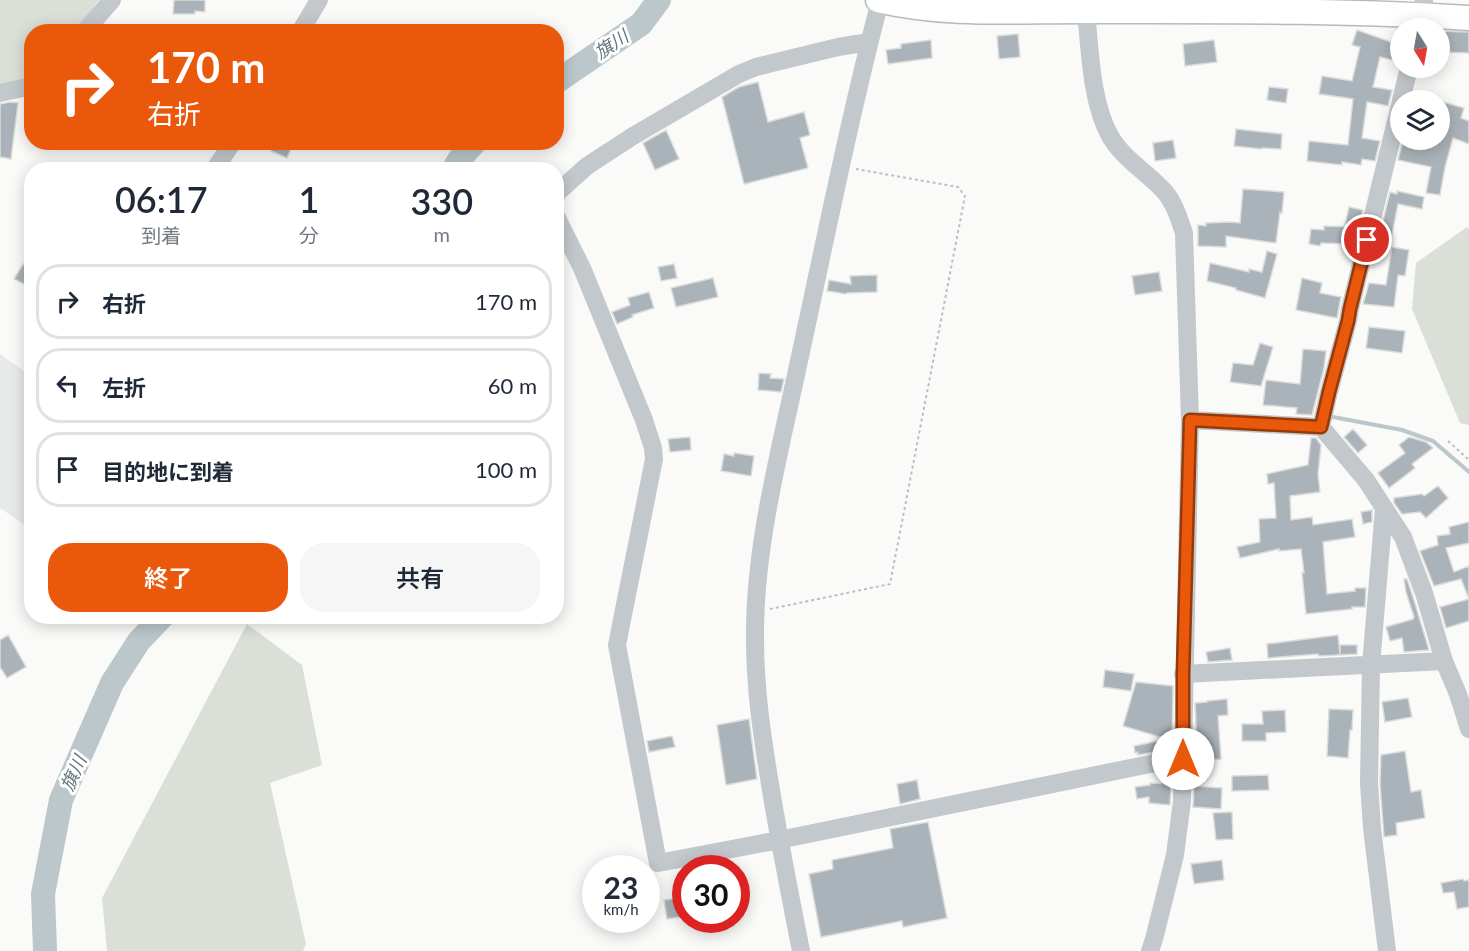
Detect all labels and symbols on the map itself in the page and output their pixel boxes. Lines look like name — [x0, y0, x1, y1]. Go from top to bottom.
north arrow — [1390, 18, 1450, 78]
water label: 旗川 — [590, 24, 634, 63]
pin — [1341, 214, 1392, 265]
position arrow — [1151, 727, 1215, 791]
water label: 旗川 — [56, 750, 91, 794]
speed limit sign: 30 — [672, 855, 750, 933]

